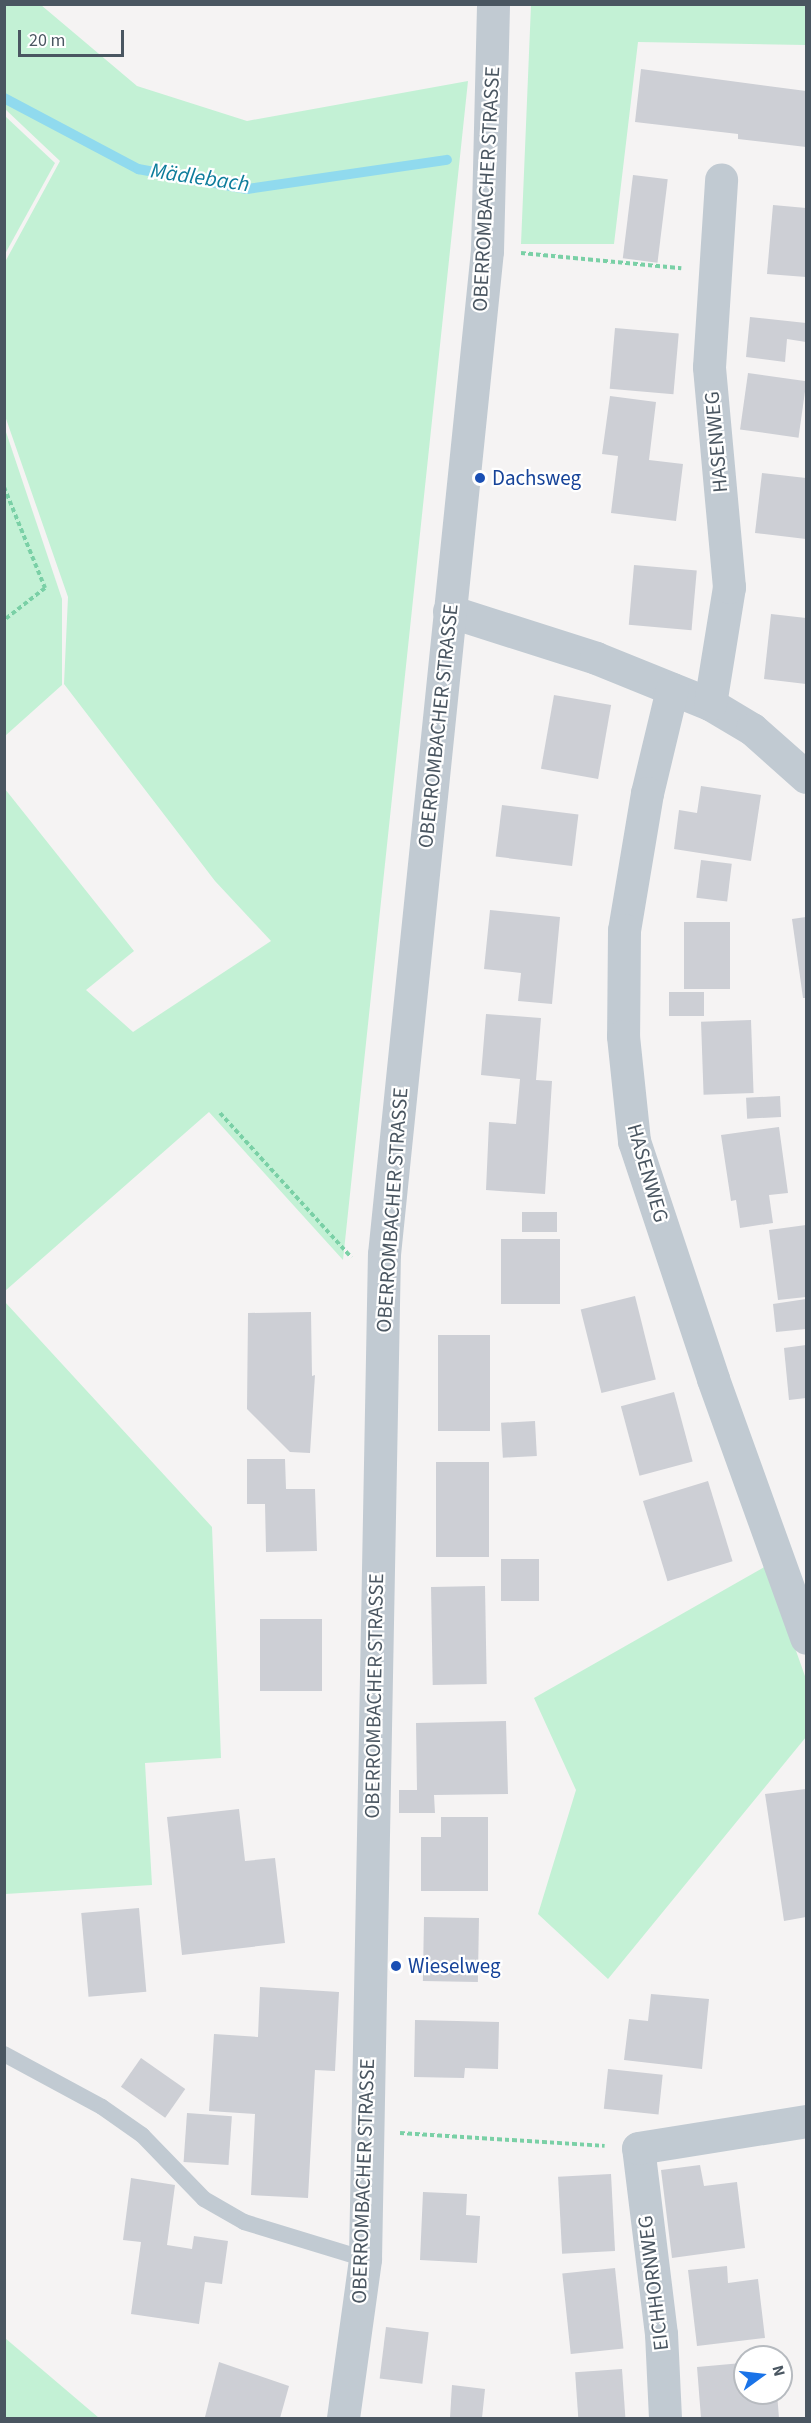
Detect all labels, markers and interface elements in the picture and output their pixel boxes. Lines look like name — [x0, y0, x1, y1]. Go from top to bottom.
scale bar — [21, 18, 128, 56]
text: 20 m — [29, 28, 65, 53]
street label: OBERROMBACHER STRASSE — [467, 66, 505, 312]
water label: Mädlebach — [149, 158, 251, 198]
street label: HASENWEG — [699, 390, 733, 494]
place label: Dachsweg — [492, 465, 581, 491]
marker: Dachsweg — [473, 471, 487, 485]
street label: OBERROMBACHER STRASSE — [413, 603, 463, 849]
street label: OBERROMBACHER STRASSE — [371, 1087, 413, 1333]
street label: HASENWEG — [622, 1121, 674, 1225]
street label: OBERROMBACHER STRASSE — [359, 1573, 389, 1819]
place label: Wieselweg — [408, 1953, 500, 1979]
marker: Wieselweg — [389, 1959, 403, 1973]
street label: OBERROMBACHER STRASSE — [346, 2058, 380, 2304]
street label: EICHHORNWEG — [632, 2214, 674, 2352]
north arrow — [733, 2345, 793, 2405]
text: N — [766, 2363, 790, 2379]

